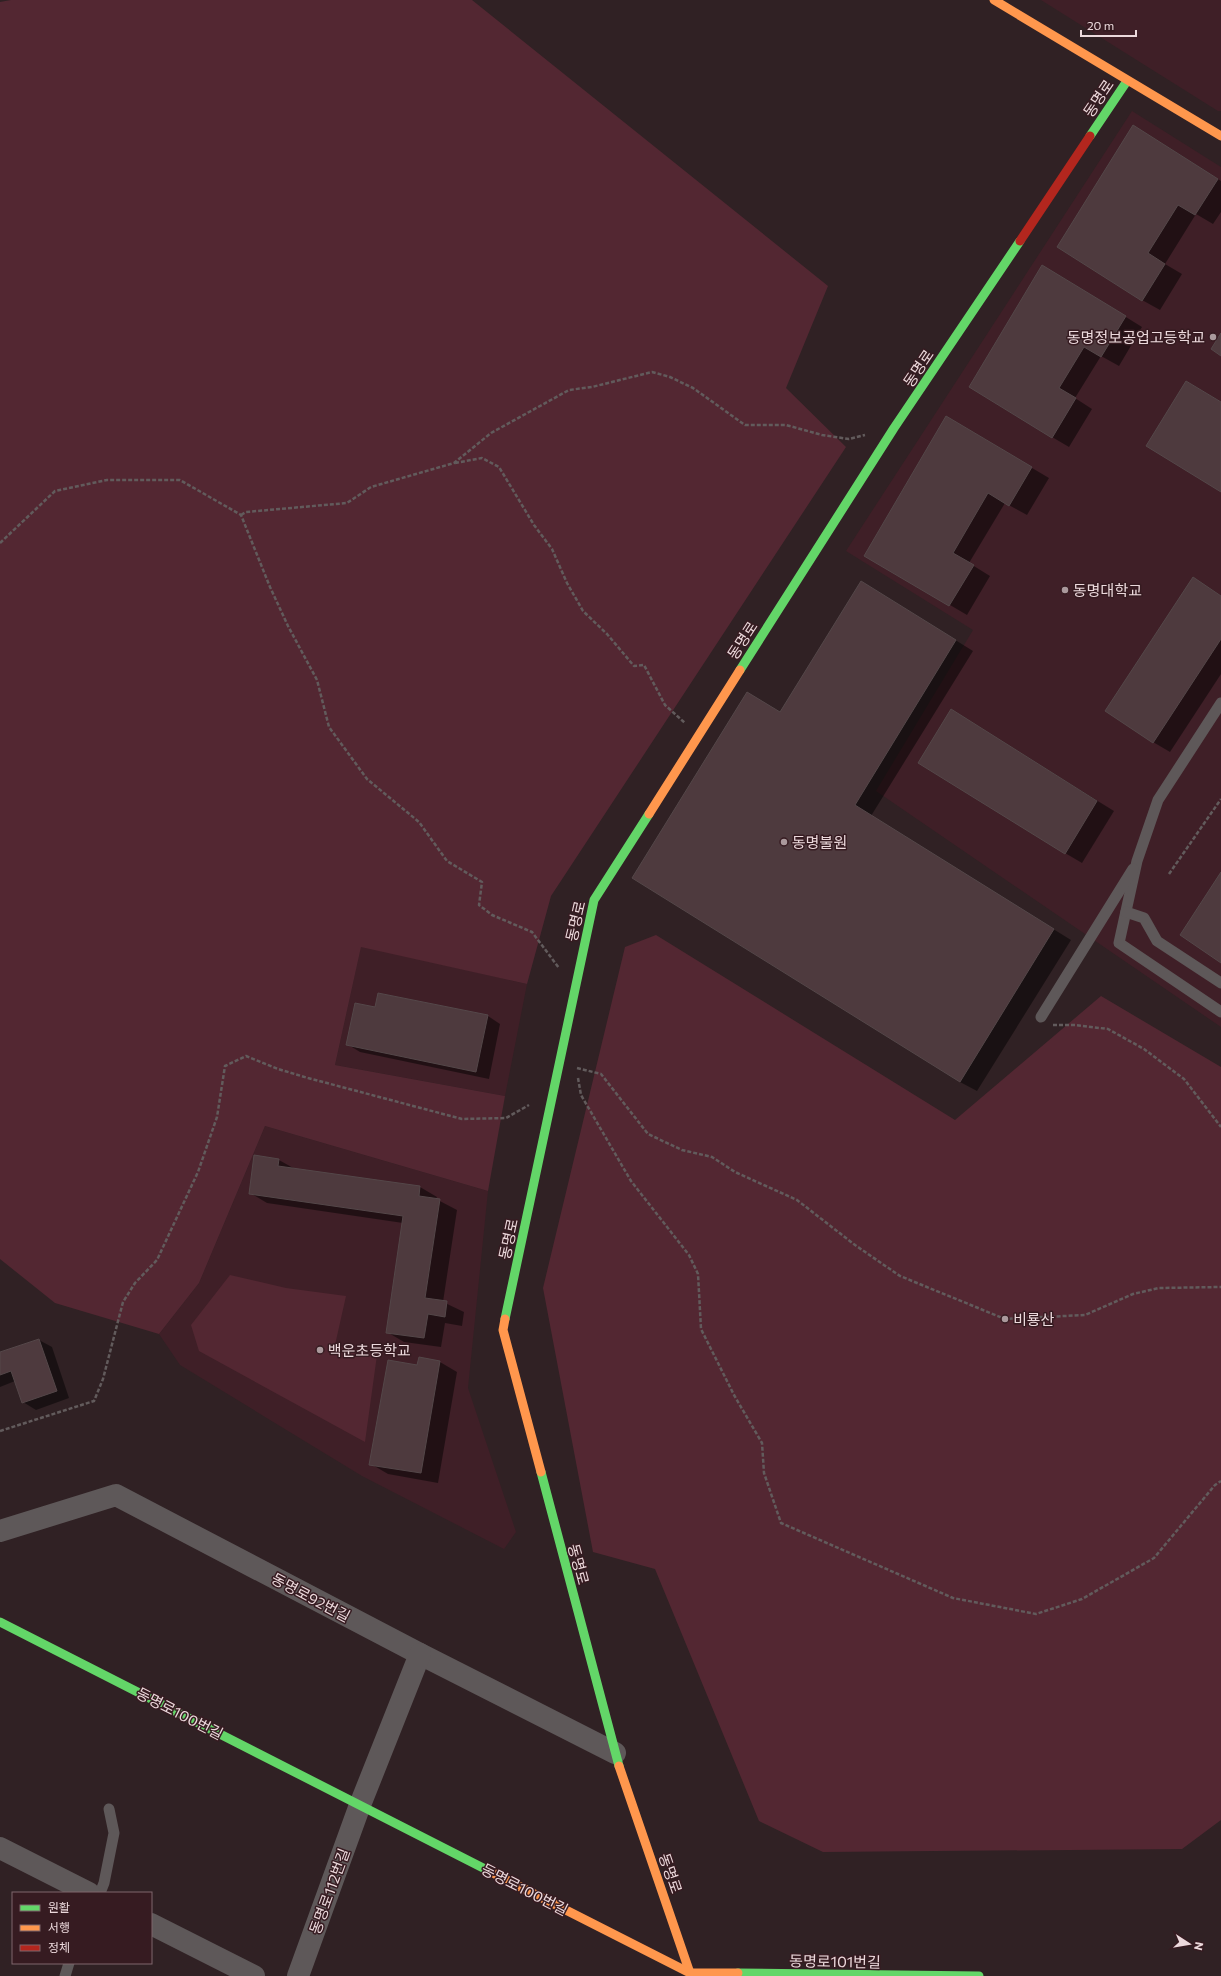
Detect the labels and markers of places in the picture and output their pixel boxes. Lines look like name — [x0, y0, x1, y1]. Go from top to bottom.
place label: 동명정보공업고등학교 — [1067, 328, 1205, 346]
marker: 동명정보공업고등학교 — [1208, 332, 1218, 342]
place label: 동명대학교 — [1073, 581, 1142, 599]
marker: 동명대학교 — [1060, 585, 1070, 595]
place label: 동명불원 — [792, 833, 847, 851]
marker: 동명불원 — [779, 837, 789, 847]
place label: 비룡산 — [1013, 1310, 1055, 1328]
marker: 비룡산 — [1000, 1314, 1010, 1324]
place label: 백운초등학교 — [328, 1341, 411, 1359]
marker: 백운초등학교 — [315, 1345, 325, 1355]

